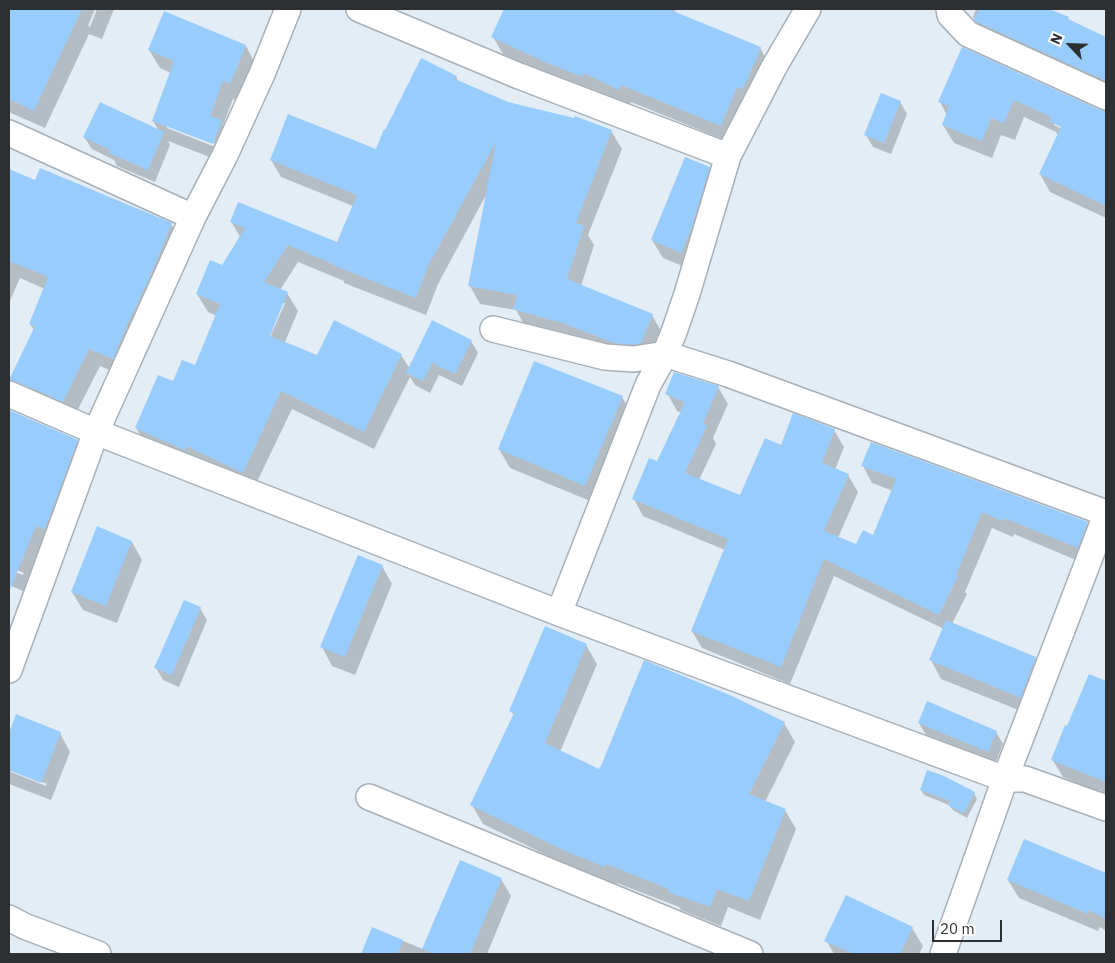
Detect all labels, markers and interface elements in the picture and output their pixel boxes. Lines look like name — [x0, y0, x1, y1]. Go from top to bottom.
north arrow — [1045, 20, 1095, 70]
text: N — [1046, 31, 1067, 47]
scale bar — [935, 910, 1005, 942]
text: 20 m — [940, 919, 975, 938]

